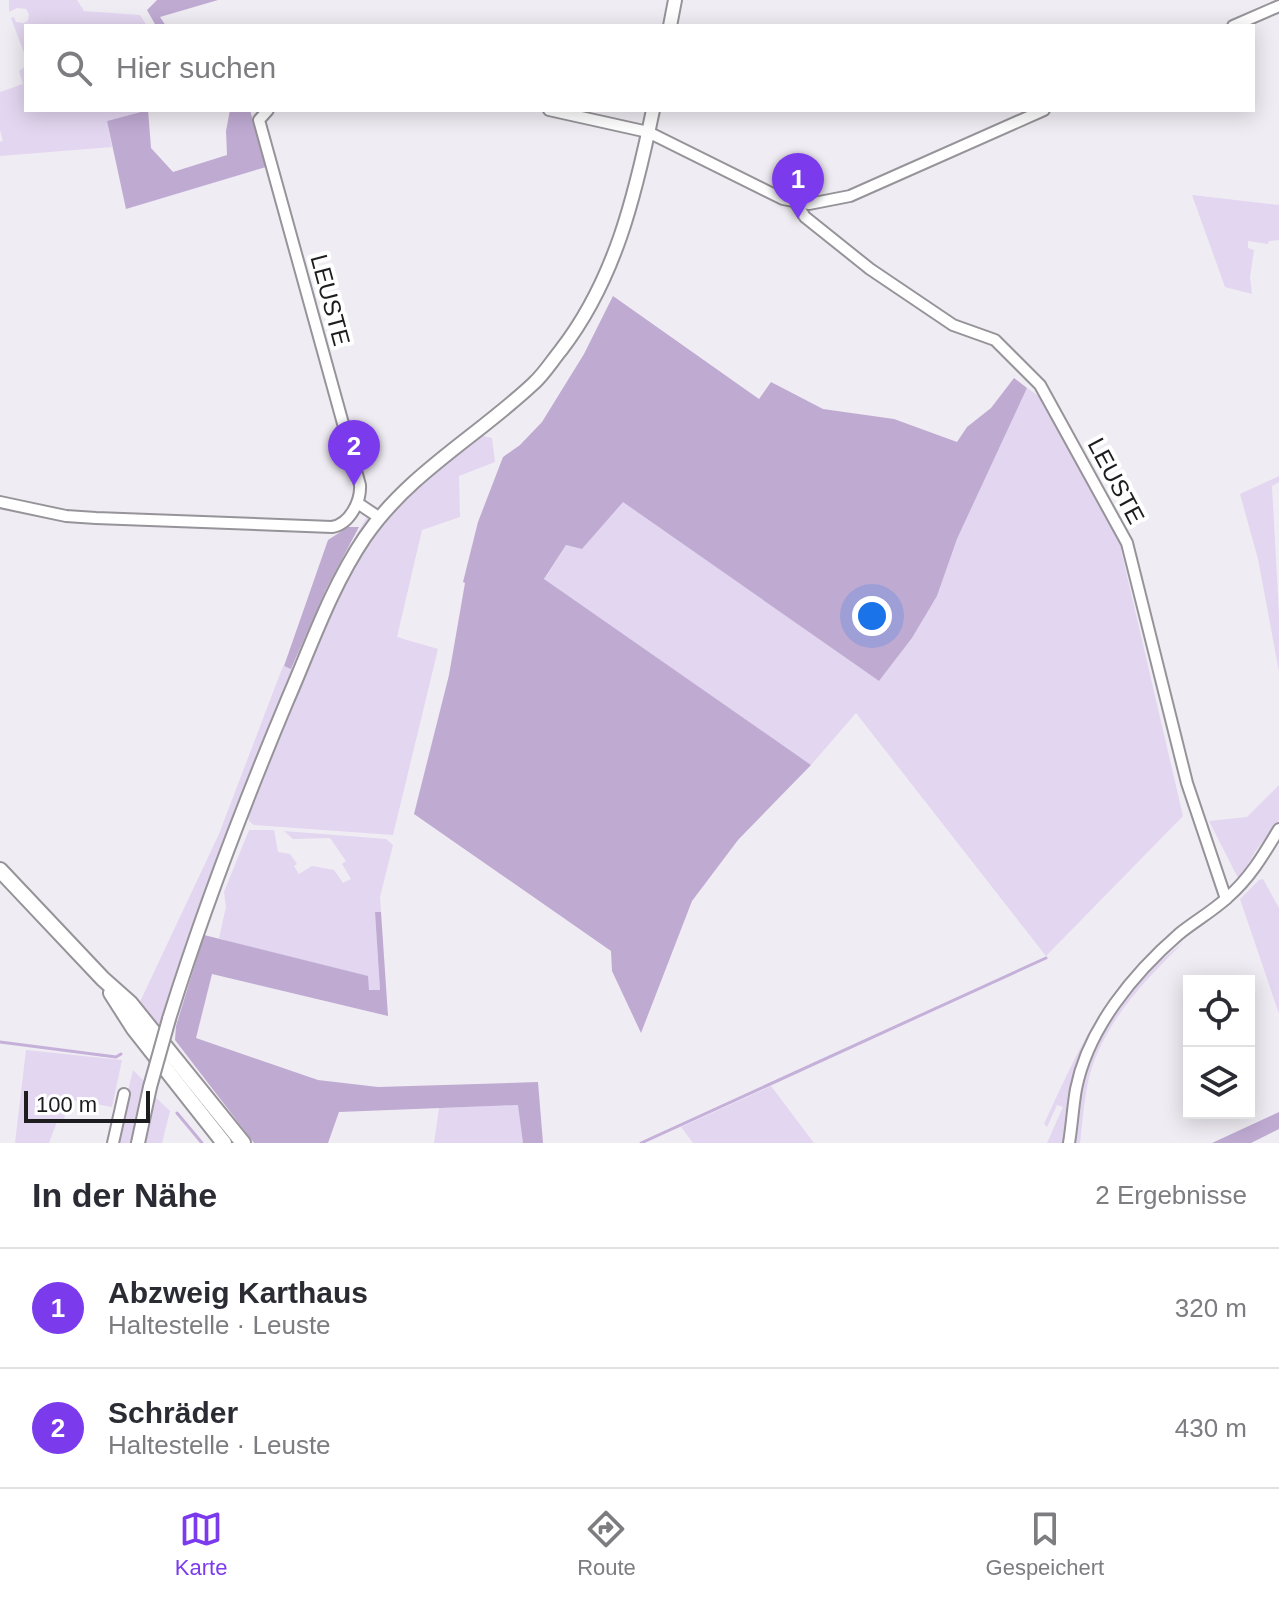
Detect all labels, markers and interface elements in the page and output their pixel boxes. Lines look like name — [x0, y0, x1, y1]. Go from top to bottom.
search box — [24, 24, 1255, 112]
icon: search — [52, 46, 96, 90]
text: Hier suchen — [116, 51, 276, 84]
pin: 1 — [772, 153, 824, 219]
street label: LEUSTE — [305, 251, 356, 348]
pin: 2 — [328, 420, 380, 486]
street label: LEUSTE — [1083, 433, 1150, 528]
your location — [852, 596, 892, 636]
map controls — [1183, 975, 1255, 1119]
button: locate — [1183, 975, 1255, 1047]
button: layers — [1183, 1047, 1255, 1119]
scale bar — [24, 1087, 150, 1123]
text: 100 m — [36, 1092, 97, 1117]
text: In der Nähe — [32, 1176, 217, 1214]
text: 2 Ergebnisse — [1095, 1180, 1247, 1210]
text: Abzweig Karthaus — [108, 1276, 368, 1309]
text: 1 — [51, 1293, 65, 1323]
text: 320 m — [1175, 1293, 1247, 1323]
text: Haltestelle · Leuste — [108, 1310, 331, 1340]
text: Schräder — [108, 1396, 238, 1429]
text: 2 — [51, 1413, 65, 1443]
text: 430 m — [1175, 1413, 1247, 1443]
text: Haltestelle · Leuste — [108, 1430, 331, 1460]
tab: Karte — [175, 1507, 227, 1581]
tab: Route — [577, 1507, 636, 1581]
tab: Gespeichert — [986, 1507, 1104, 1581]

